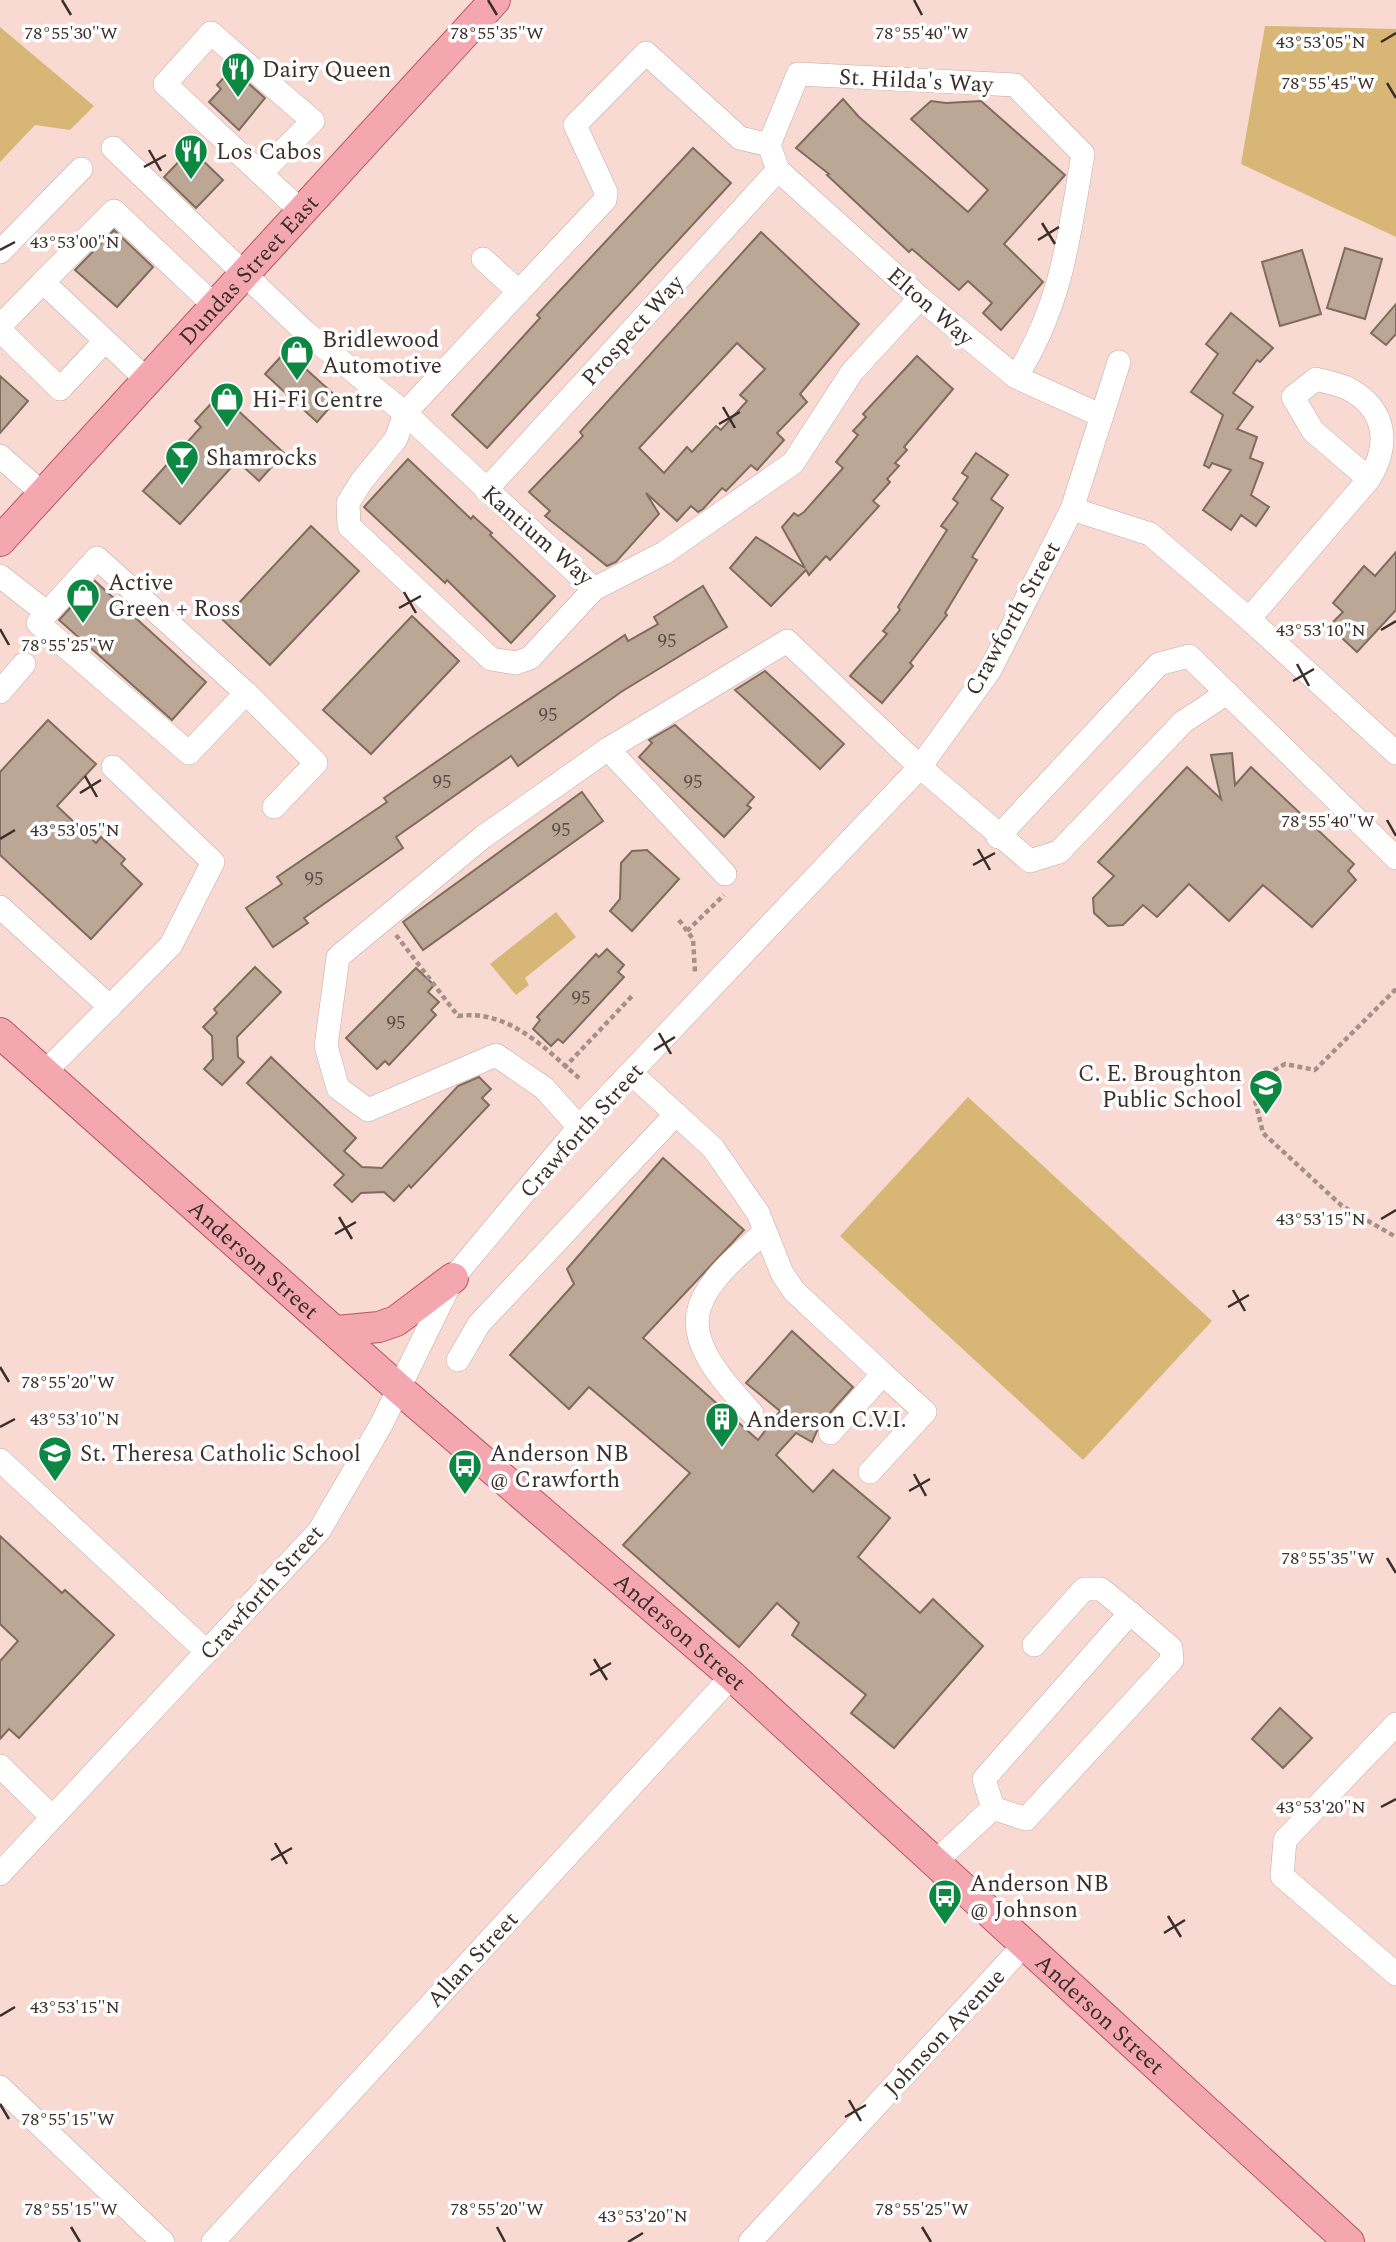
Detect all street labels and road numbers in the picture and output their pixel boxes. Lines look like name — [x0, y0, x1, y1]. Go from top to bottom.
street label: St. Hilda's Way — [838, 60, 995, 103]
street label: Dundas Street East — [171, 187, 328, 354]
street label: Elton Way — [879, 259, 982, 356]
street label: Prospect Way — [573, 267, 693, 395]
street label: Kantium Way — [473, 477, 602, 595]
street label: Crawforth Street — [956, 535, 1070, 702]
street label: Crawforth Street — [512, 1055, 653, 1207]
street label: Anderson Street — [179, 1192, 326, 1329]
street label: Crawforth Street — [192, 1517, 333, 1669]
street label: Anderson Street — [605, 1565, 754, 1700]
street label: Allan Street — [419, 1904, 527, 2016]
street label: Anderson Street — [1026, 1946, 1172, 2084]
street label: Johnson Avenue — [876, 1961, 1014, 2105]

